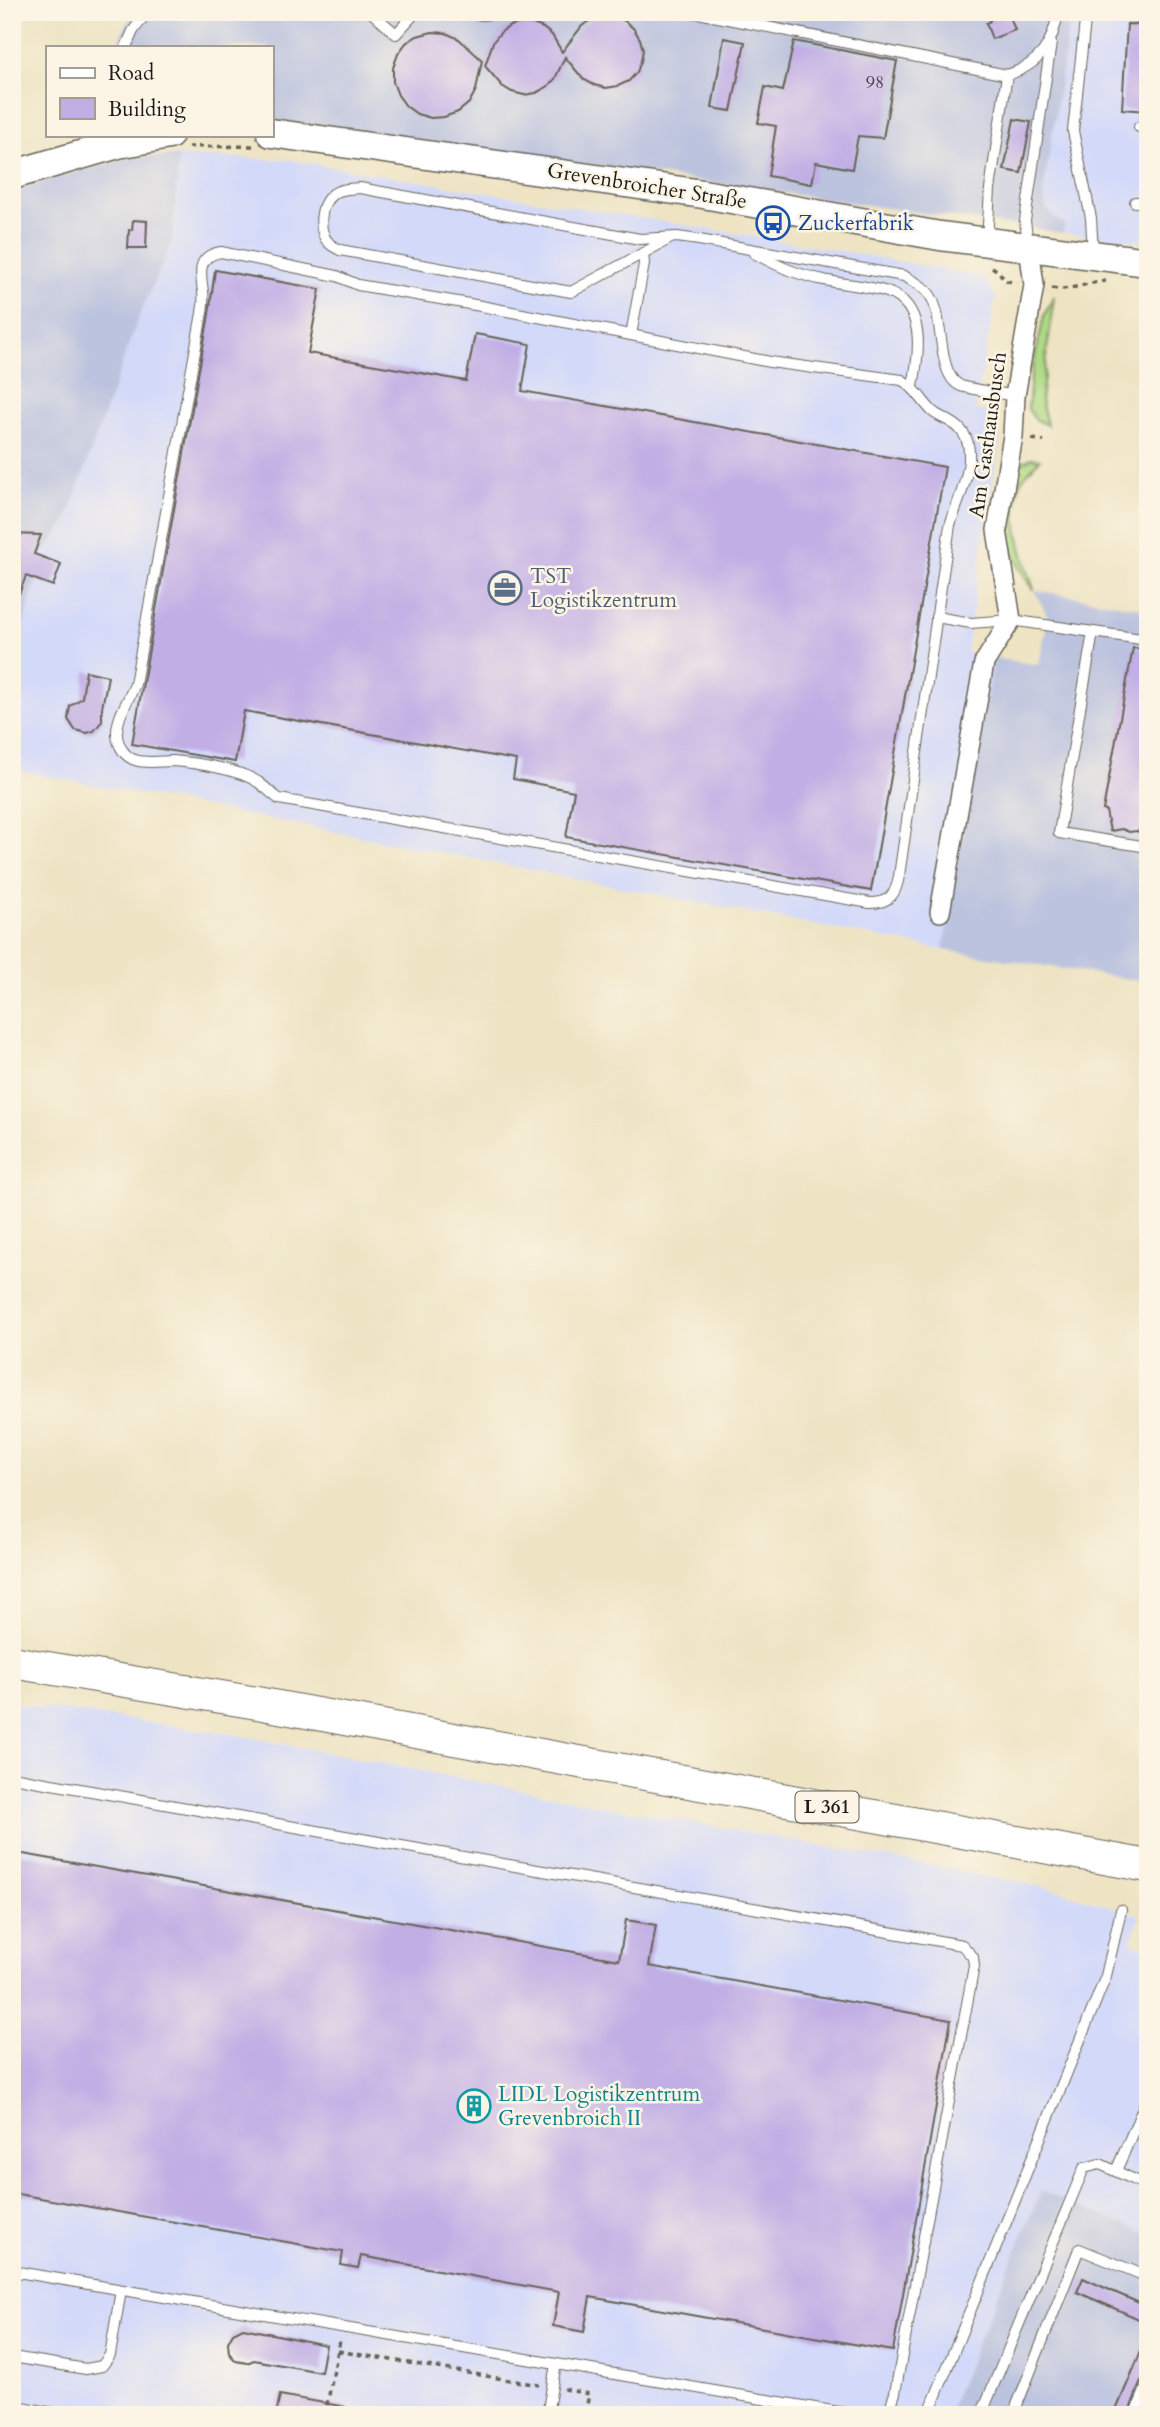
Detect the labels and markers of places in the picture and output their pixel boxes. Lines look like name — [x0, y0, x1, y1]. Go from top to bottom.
bus stop icon: Zuckerfabrik — [754, 204, 792, 242]
place label: Zuckerfabrik — [798, 209, 915, 238]
place label: TST Logistikzentrum — [530, 562, 677, 615]
office icon: TST Logistikzentrum — [486, 569, 524, 607]
place label: LIDL Logistikzentrum Grevenbroich II — [498, 2080, 700, 2133]
building icon: LIDL Logistikzentrum Grevenbroich II — [455, 2087, 493, 2125]

